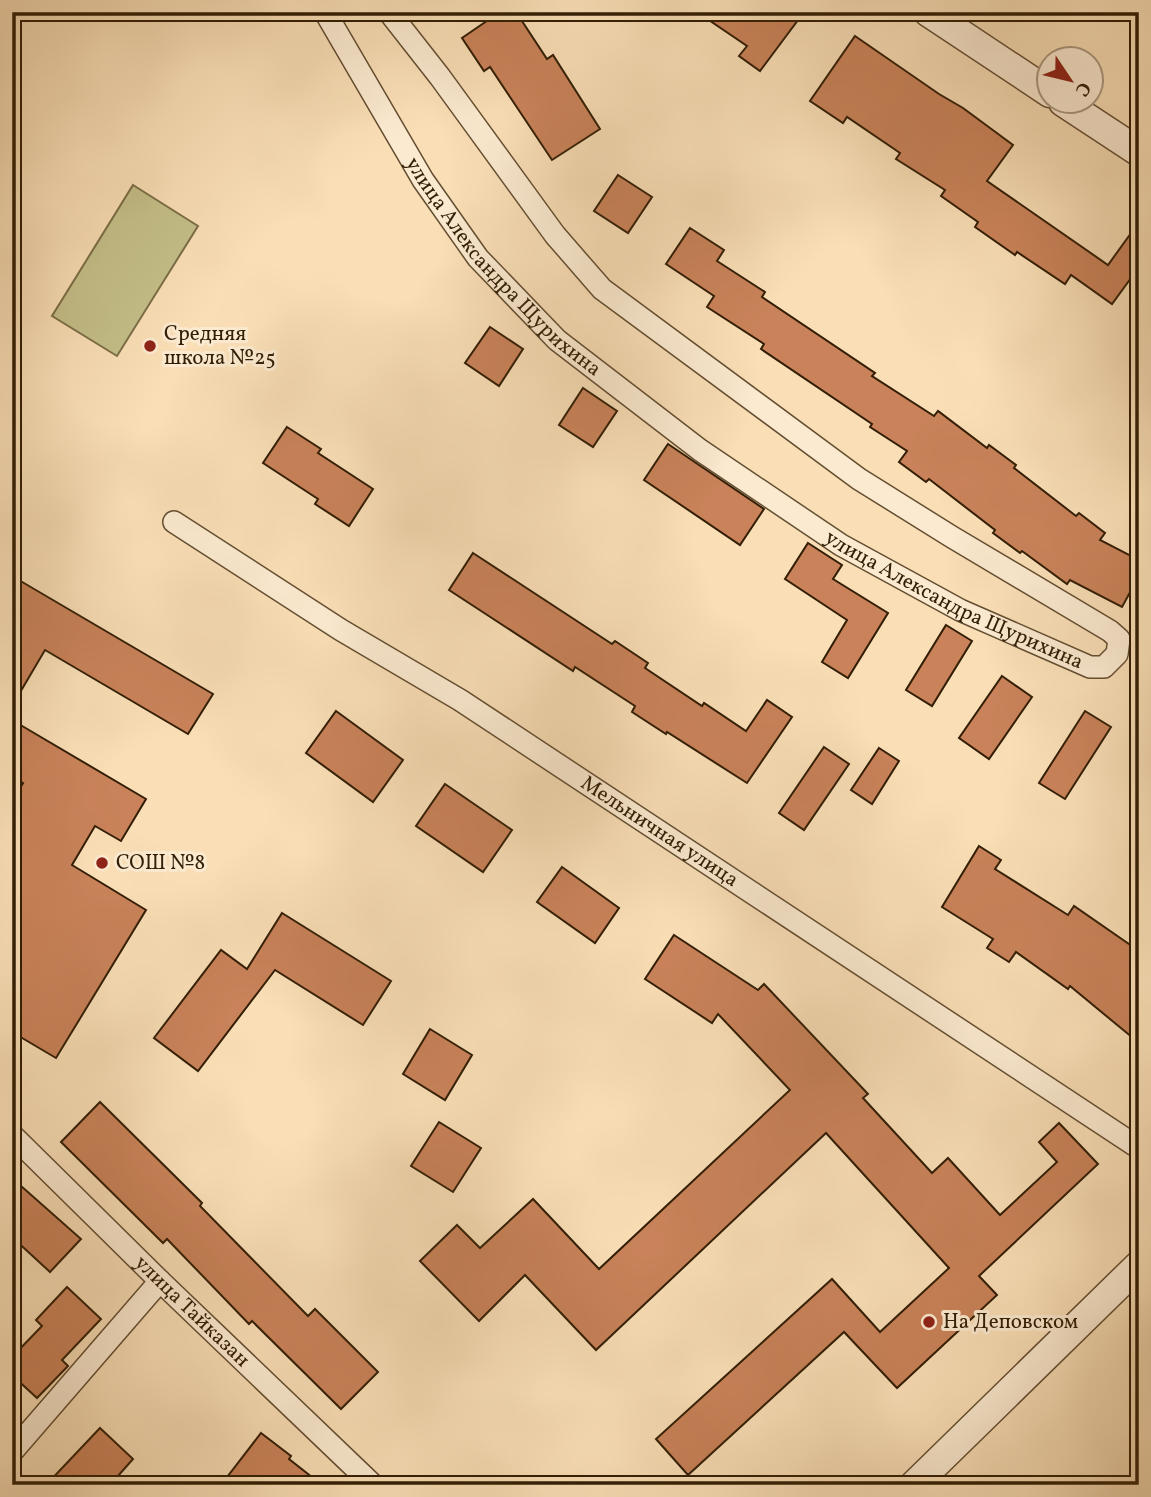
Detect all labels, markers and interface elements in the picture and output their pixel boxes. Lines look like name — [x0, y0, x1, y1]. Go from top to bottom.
north arrow — [1036, 46, 1106, 116]
text: С — [1068, 76, 1096, 101]
street label: улица Александра Щурихина — [398, 152, 607, 383]
place label: Средняя школа №25 — [164, 320, 276, 373]
marker: Средняя школа №25 — [142, 338, 158, 354]
street label: улица Александра Щурихина — [819, 523, 1088, 677]
street label: Мельничная улица — [575, 769, 744, 894]
place label: СОШ №8 — [116, 849, 205, 878]
marker: СОШ №8 — [94, 855, 110, 871]
street label: улица Тайказан — [128, 1249, 256, 1374]
place label: На Деповском — [943, 1308, 1078, 1337]
marker: На Деповском — [921, 1314, 937, 1330]

